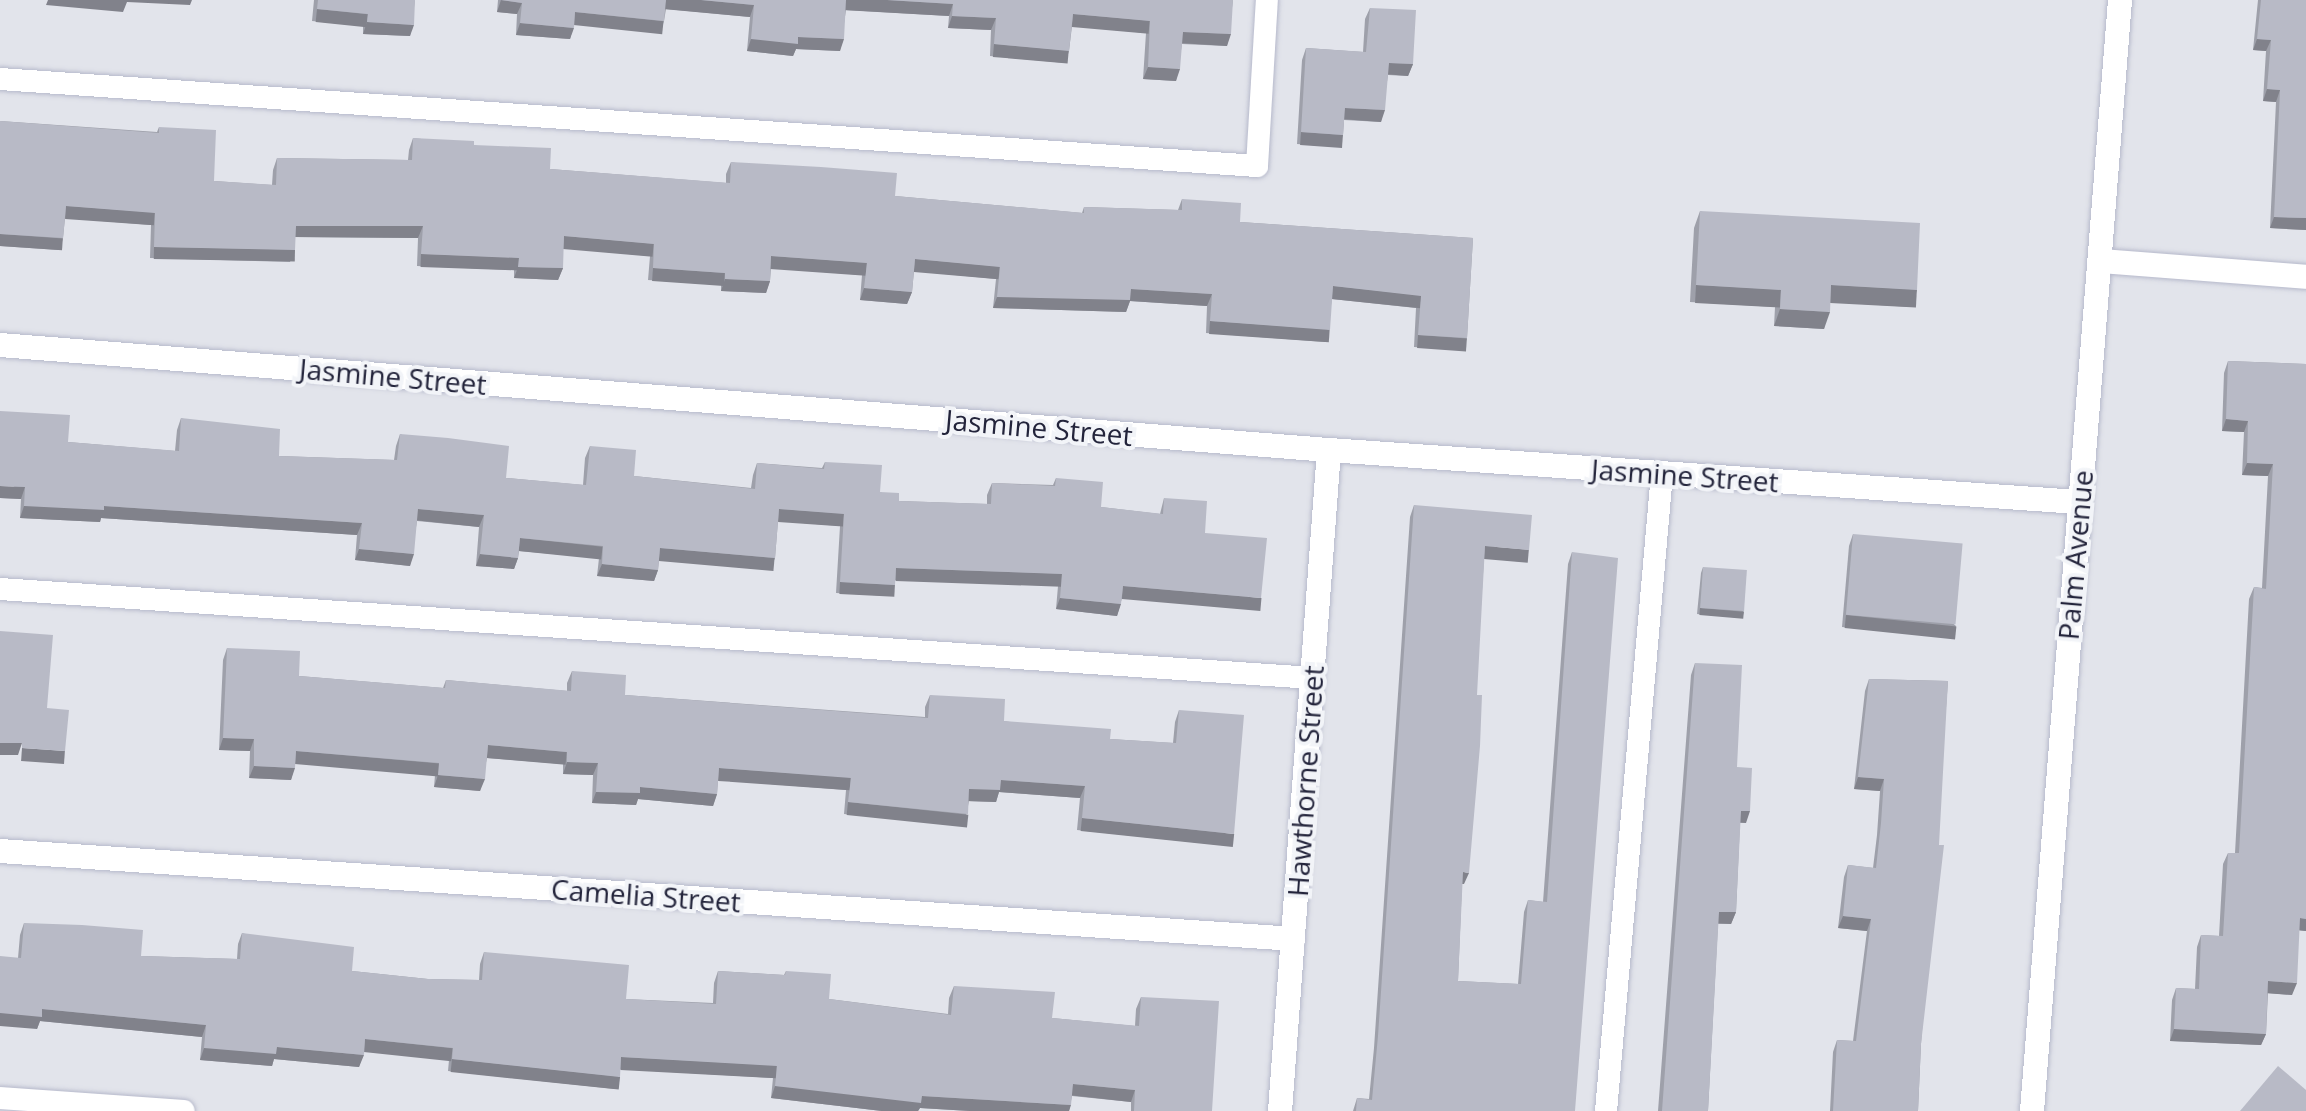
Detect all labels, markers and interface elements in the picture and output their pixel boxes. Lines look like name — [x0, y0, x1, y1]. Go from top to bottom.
street label: Jasmine Street — [298, 351, 488, 401]
street label: Jasmine Street — [944, 402, 1134, 452]
street label: Jasmine Street — [1590, 452, 1780, 498]
street label: Palm Avenue — [2051, 469, 2099, 641]
street label: Hawthorne Street — [1280, 664, 1330, 898]
street label: Camelia Street — [550, 872, 742, 918]

